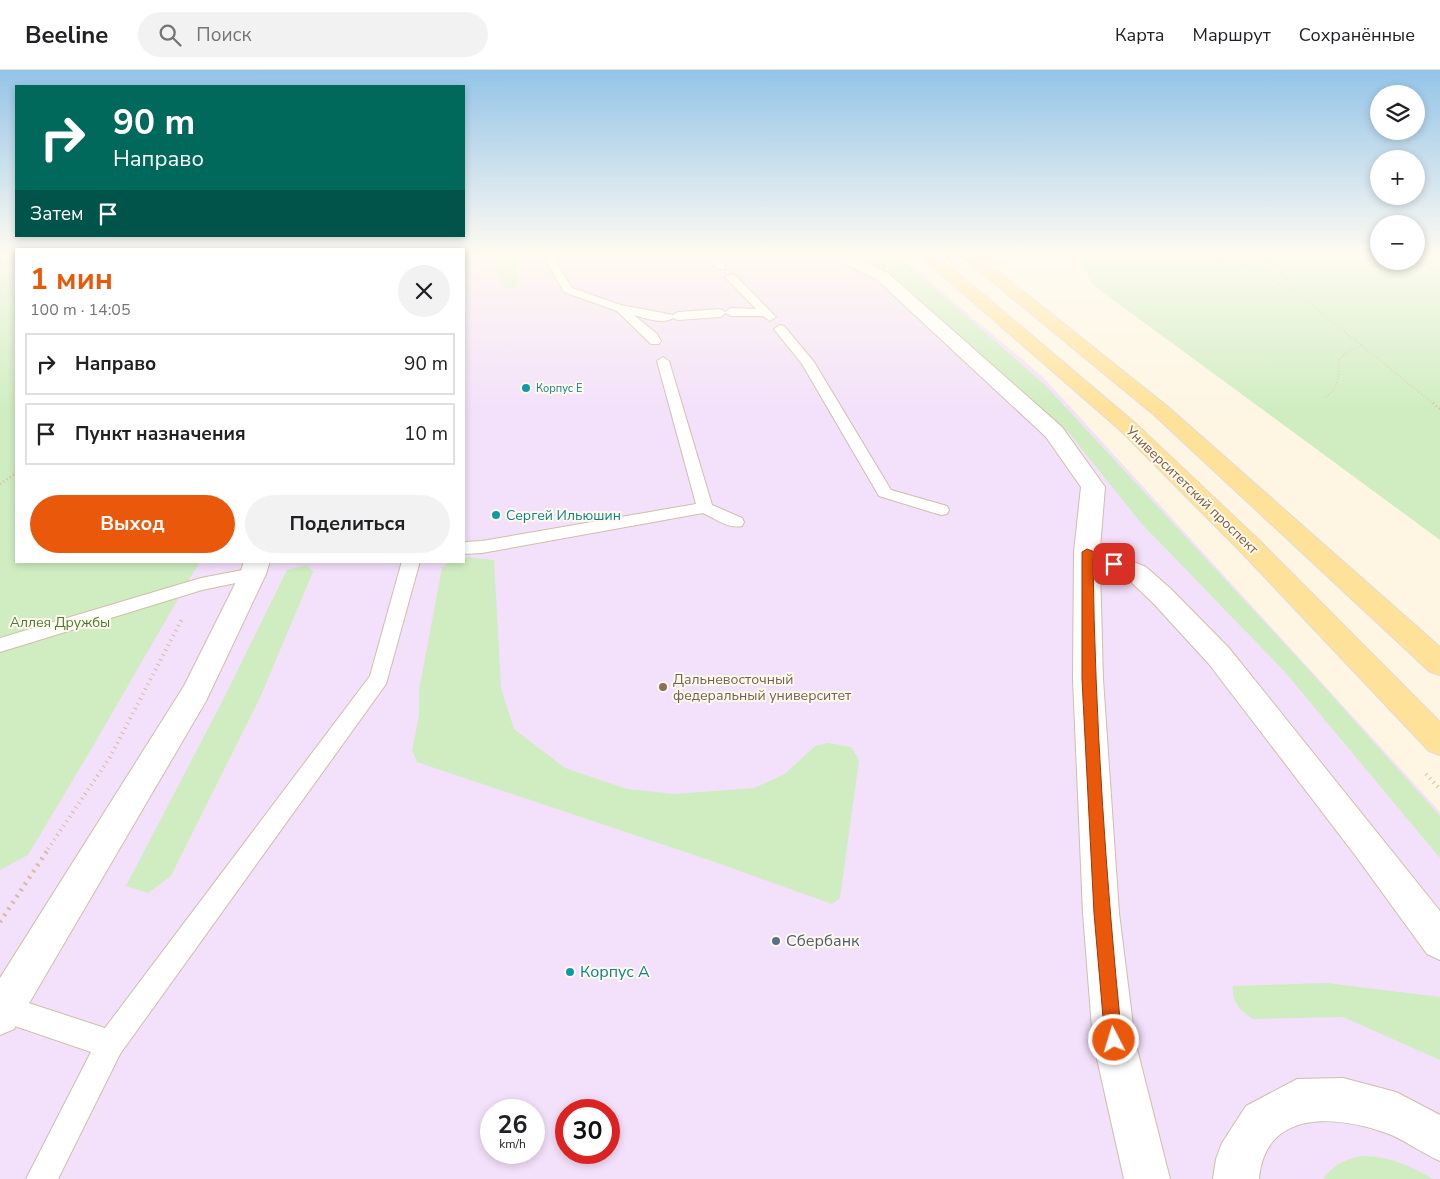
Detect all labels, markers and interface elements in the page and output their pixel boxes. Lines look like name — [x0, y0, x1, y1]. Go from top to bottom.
search box — [138, 12, 488, 57]
text: Beeline — [25, 19, 108, 51]
icon: search — [156, 21, 184, 49]
text: Поиск — [196, 22, 252, 48]
text: Карта — [1115, 23, 1165, 47]
text: Маршрут — [1193, 23, 1271, 47]
text: Сохранённые — [1299, 23, 1415, 47]
map controls — [1370, 85, 1425, 270]
button: layers — [1370, 85, 1425, 140]
text: 90 m — [113, 99, 195, 146]
icon: right — [30, 105, 95, 170]
text: Направо — [113, 144, 204, 174]
button: + — [1370, 150, 1425, 205]
icon: arrive — [94, 200, 122, 228]
text: Затем — [30, 201, 84, 227]
button: − — [1370, 215, 1425, 270]
text: 1 мин — [30, 259, 113, 300]
button: close — [398, 265, 450, 317]
text: 100 m · 14:05 — [30, 299, 131, 321]
icon: right — [32, 350, 60, 378]
text: Направо — [75, 351, 156, 377]
text: 90 m — [404, 351, 448, 377]
place label: Корпус E — [536, 381, 582, 396]
marker: Корпус E — [520, 382, 532, 394]
icon: arrive — [32, 420, 60, 448]
text: Пункт назначения — [75, 421, 246, 447]
text: 10 m — [404, 421, 448, 447]
street label: Университетский проспект — [1121, 421, 1263, 559]
button: Выход — [30, 495, 235, 553]
button: Поделиться — [245, 495, 450, 553]
place label: Сергей Ильюшин — [506, 506, 621, 525]
marker: Сергей Ильюшин — [490, 509, 502, 521]
pin — [1093, 543, 1135, 585]
icon: arrive — [1100, 550, 1128, 578]
park label: Аллея Дружбы — [10, 613, 110, 632]
place label: Дальневосточный федеральный университет — [673, 670, 852, 705]
marker: Дальневосточный федеральный университет — [657, 681, 669, 693]
place label: Сбербанк — [786, 930, 860, 952]
marker: Сбербанк — [770, 935, 782, 947]
place label: Корпус A — [580, 961, 650, 983]
marker: Корпус A — [564, 966, 576, 978]
position arrow — [1087, 1013, 1139, 1065]
speed limit sign: 30 — [555, 1099, 620, 1164]
text: 26 — [497, 1108, 528, 1142]
text: km/h — [499, 1136, 526, 1152]

